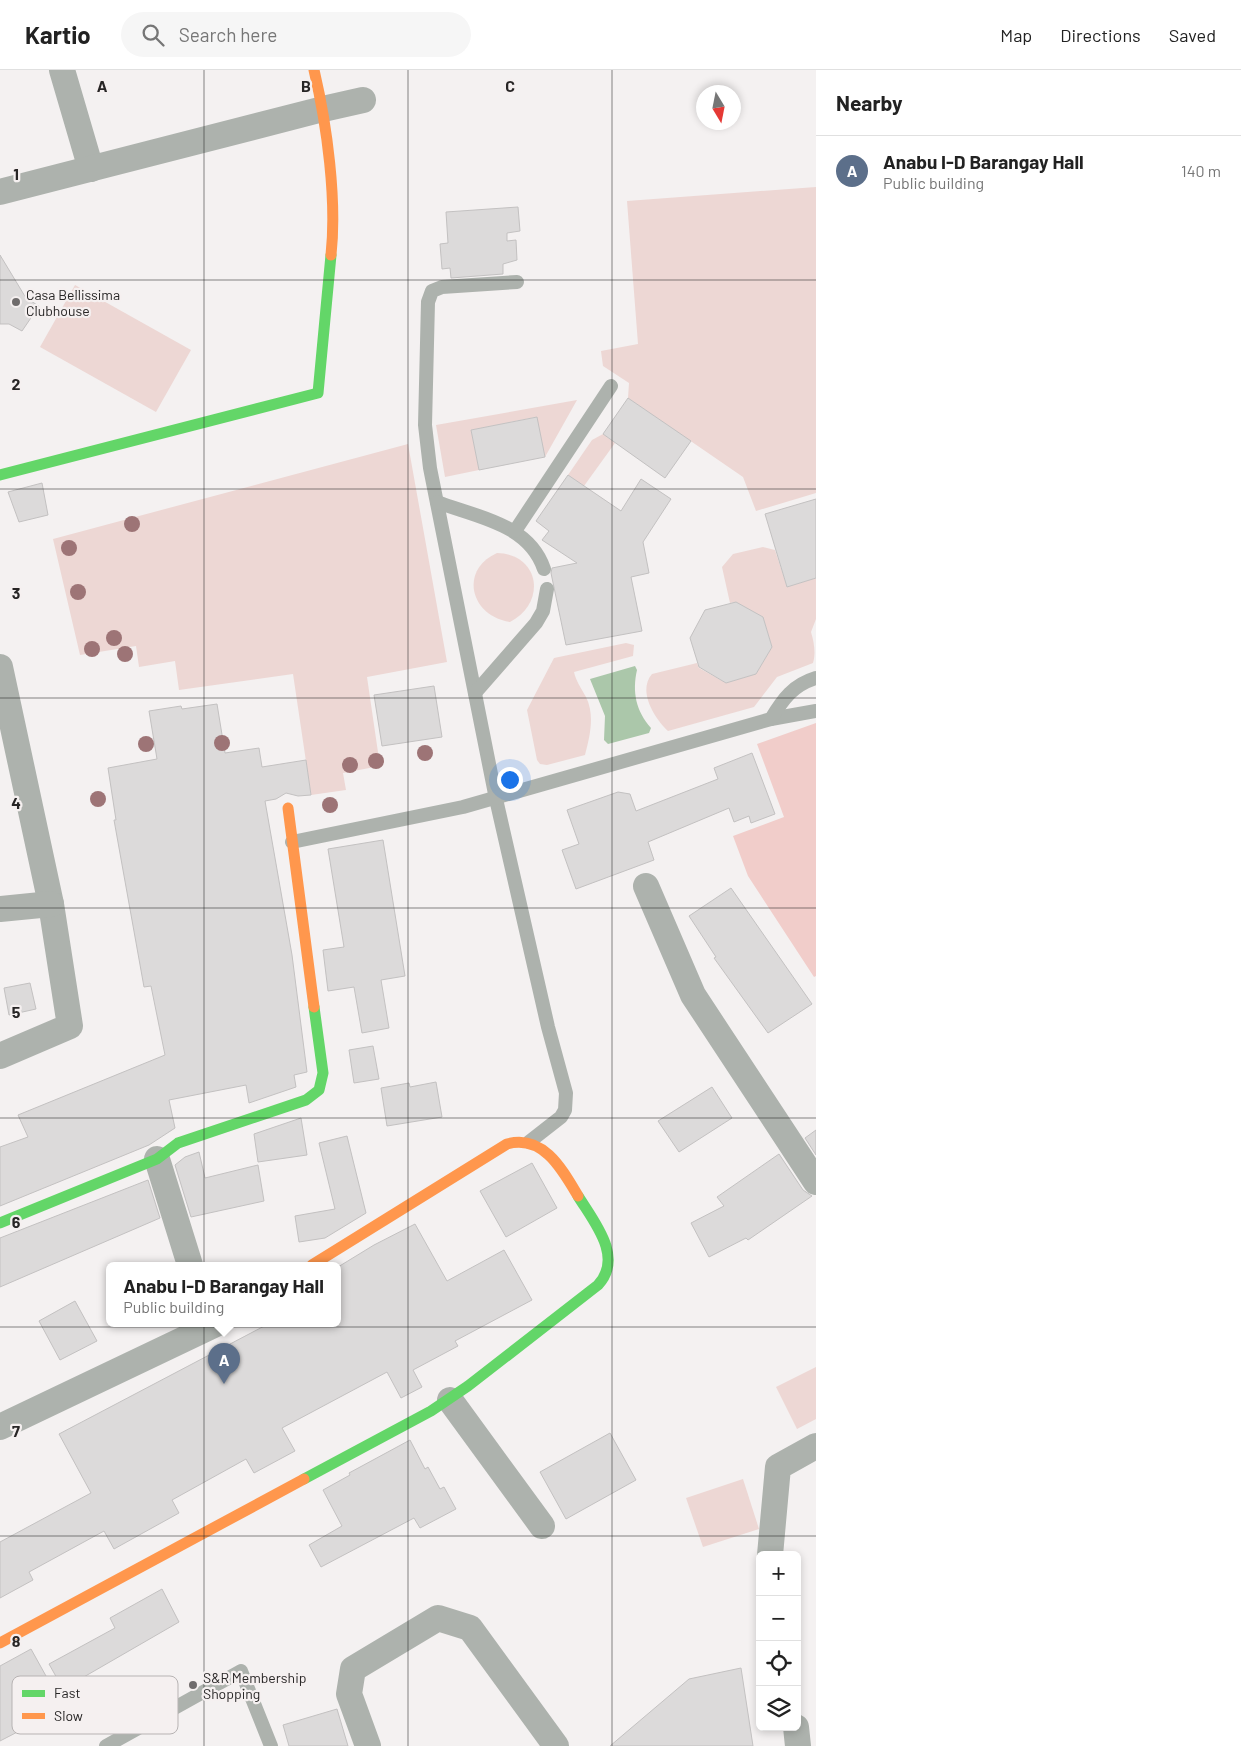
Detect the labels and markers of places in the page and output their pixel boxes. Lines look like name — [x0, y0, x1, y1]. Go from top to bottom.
place label: Casa Bellissima Clubhouse — [26, 286, 120, 319]
marker: Casa Bellissima Clubhouse — [10, 296, 22, 308]
pin: A — [208, 1343, 240, 1384]
place label: S&R Membership Shopping — [203, 1669, 306, 1702]
marker: S&R Membership Shopping — [187, 1679, 199, 1691]

